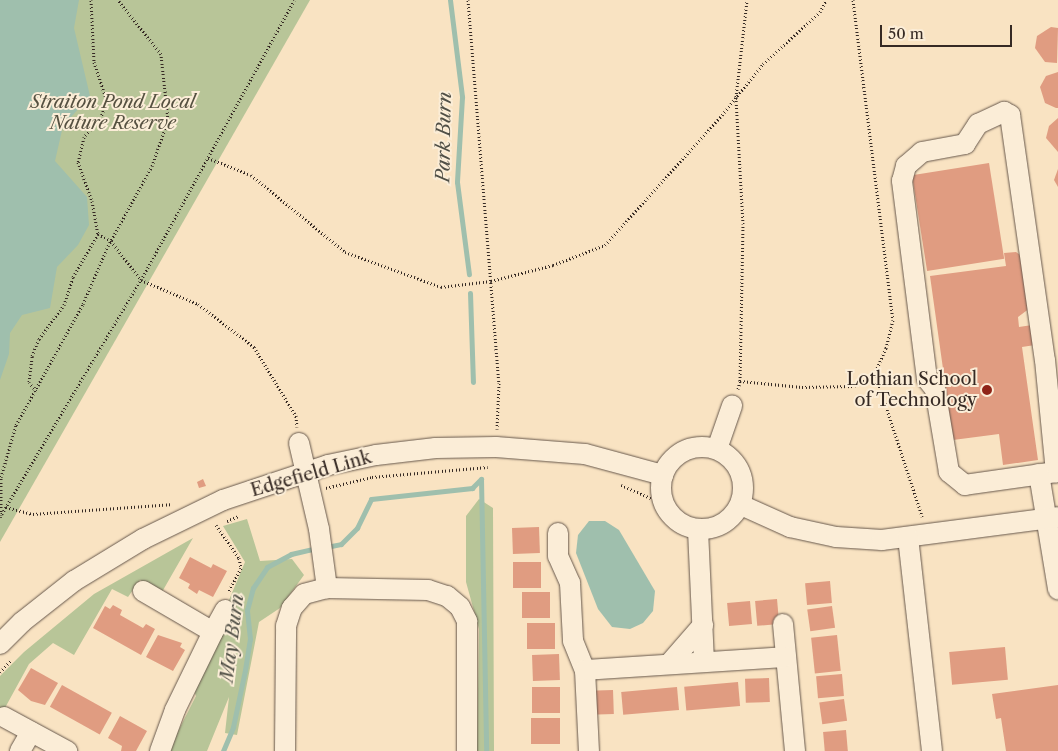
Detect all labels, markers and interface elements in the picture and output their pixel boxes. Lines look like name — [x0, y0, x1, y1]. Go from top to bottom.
scale bar — [883, 15, 1016, 47]
text: 50 m — [888, 24, 924, 43]
water label: Park Burn — [432, 91, 456, 183]
park label: Straiton Pond Local Nature Reserve — [30, 92, 196, 134]
place label: Lothian School of Technology — [847, 369, 977, 412]
marker: Lothian School of Technology — [981, 384, 993, 396]
street label: Edgefield Link — [248, 446, 374, 502]
water label: May Burn — [215, 593, 249, 683]

